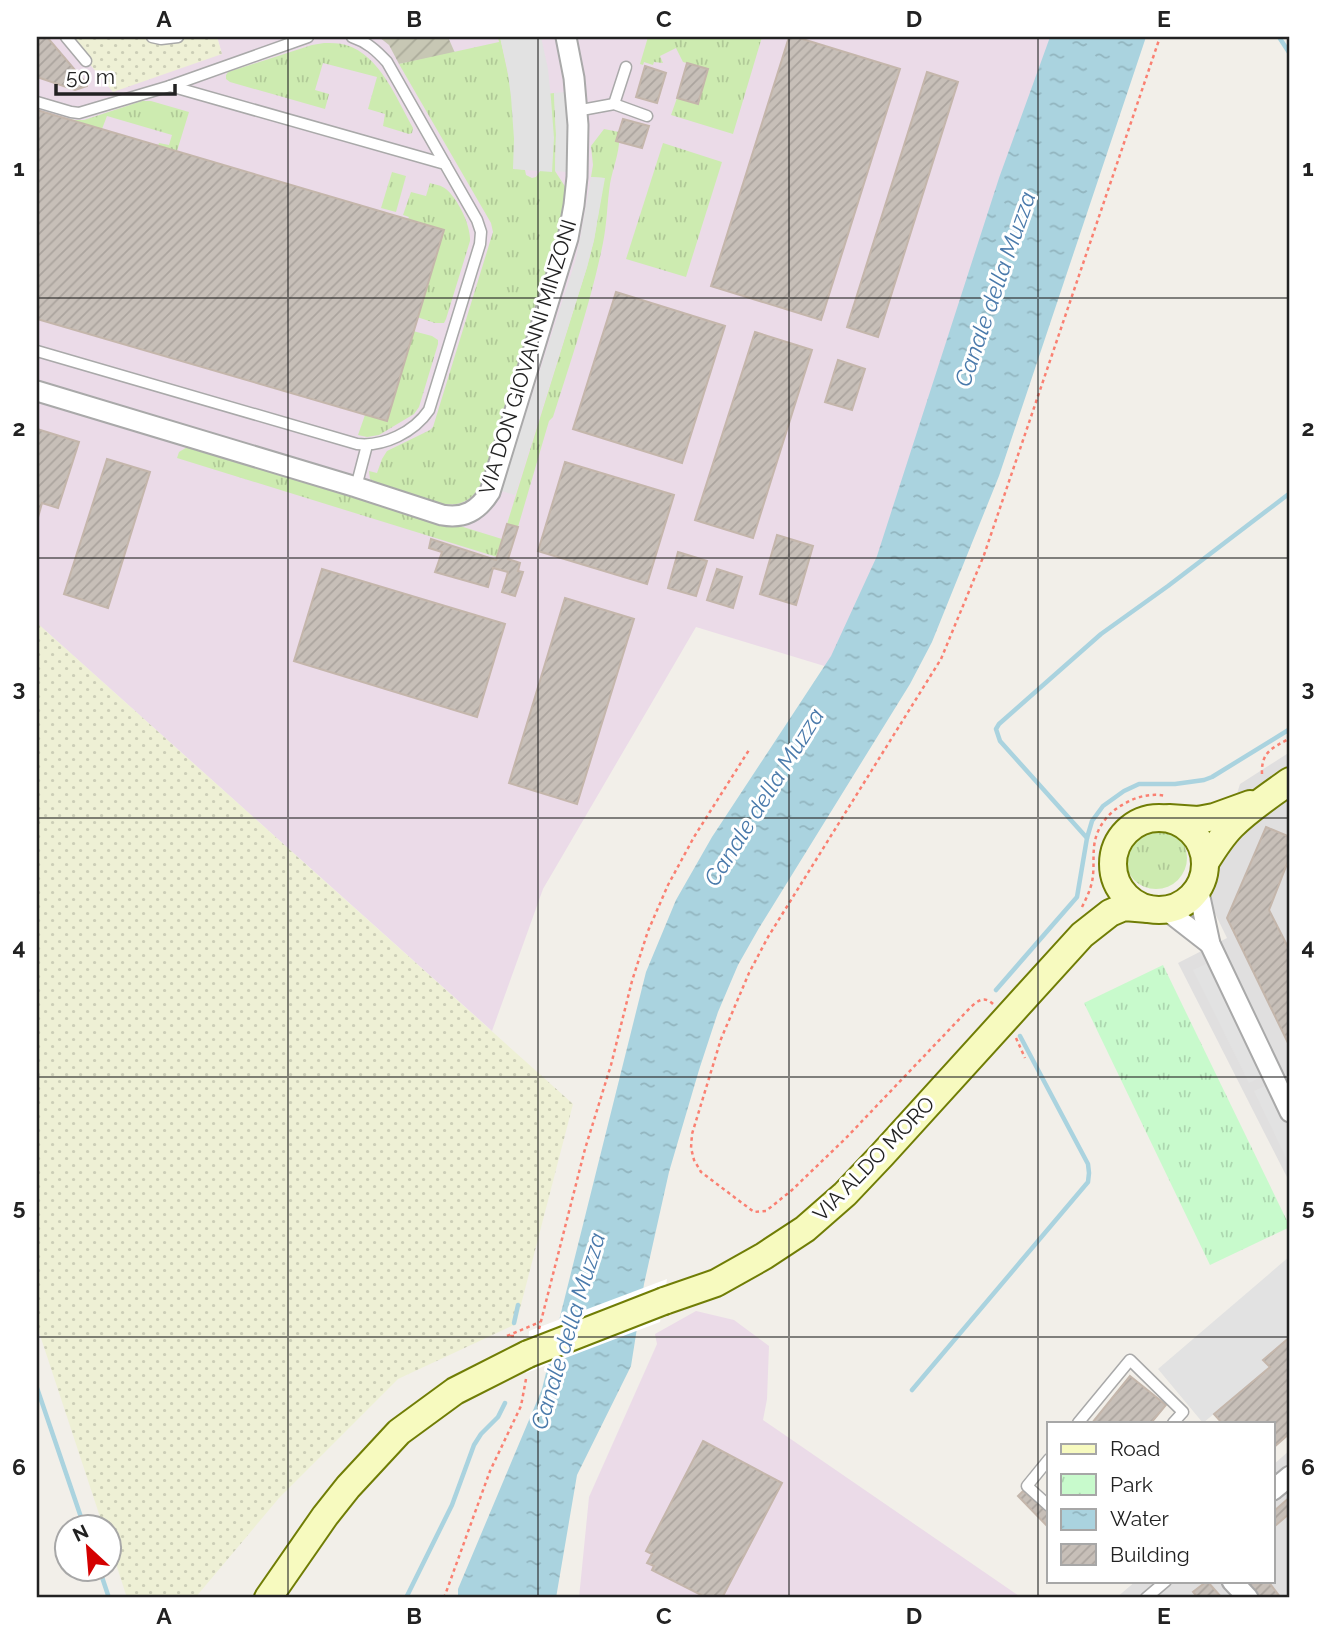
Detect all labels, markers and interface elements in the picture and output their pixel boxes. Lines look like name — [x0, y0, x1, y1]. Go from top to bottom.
text: A — [156, 5, 172, 32]
text: B — [406, 5, 422, 32]
text: C — [656, 5, 672, 32]
text: D — [906, 5, 922, 32]
text: E — [1157, 5, 1171, 32]
scale bar — [56, 52, 175, 96]
text: 50 m — [66, 64, 115, 89]
text: 1 — [13, 154, 25, 181]
text: 1 — [1302, 154, 1314, 181]
water label: Canale della Muzza — [948, 188, 1041, 390]
street label: VIA DON GIOVANNI MINZONI — [474, 216, 581, 497]
text: 2 — [13, 414, 25, 441]
text: 2 — [1302, 414, 1314, 441]
text: 3 — [13, 674, 25, 701]
text: 3 — [1302, 674, 1314, 701]
water label: Canale della Muzza — [698, 703, 829, 891]
text: 4 — [12, 933, 26, 960]
text: 4 — [1301, 933, 1315, 960]
street label: VIA ALDO MORO — [808, 1091, 940, 1226]
text: 5 — [13, 1193, 26, 1220]
text: 5 — [1302, 1193, 1315, 1220]
water label: Canale della Muzza — [525, 1229, 610, 1433]
legend — [1047, 1422, 1274, 1582]
text: Road — [1110, 1436, 1160, 1461]
text: 6 — [12, 1453, 26, 1480]
text: 6 — [1301, 1453, 1315, 1480]
text: Park — [1110, 1472, 1153, 1497]
text: Water — [1110, 1506, 1169, 1531]
north arrow — [52, 1512, 122, 1582]
text: N — [69, 1520, 92, 1546]
text: Building — [1110, 1542, 1190, 1567]
text: A — [156, 1602, 172, 1629]
text: B — [406, 1602, 422, 1629]
text: C — [656, 1602, 672, 1629]
text: D — [906, 1602, 922, 1629]
text: E — [1157, 1602, 1171, 1629]

